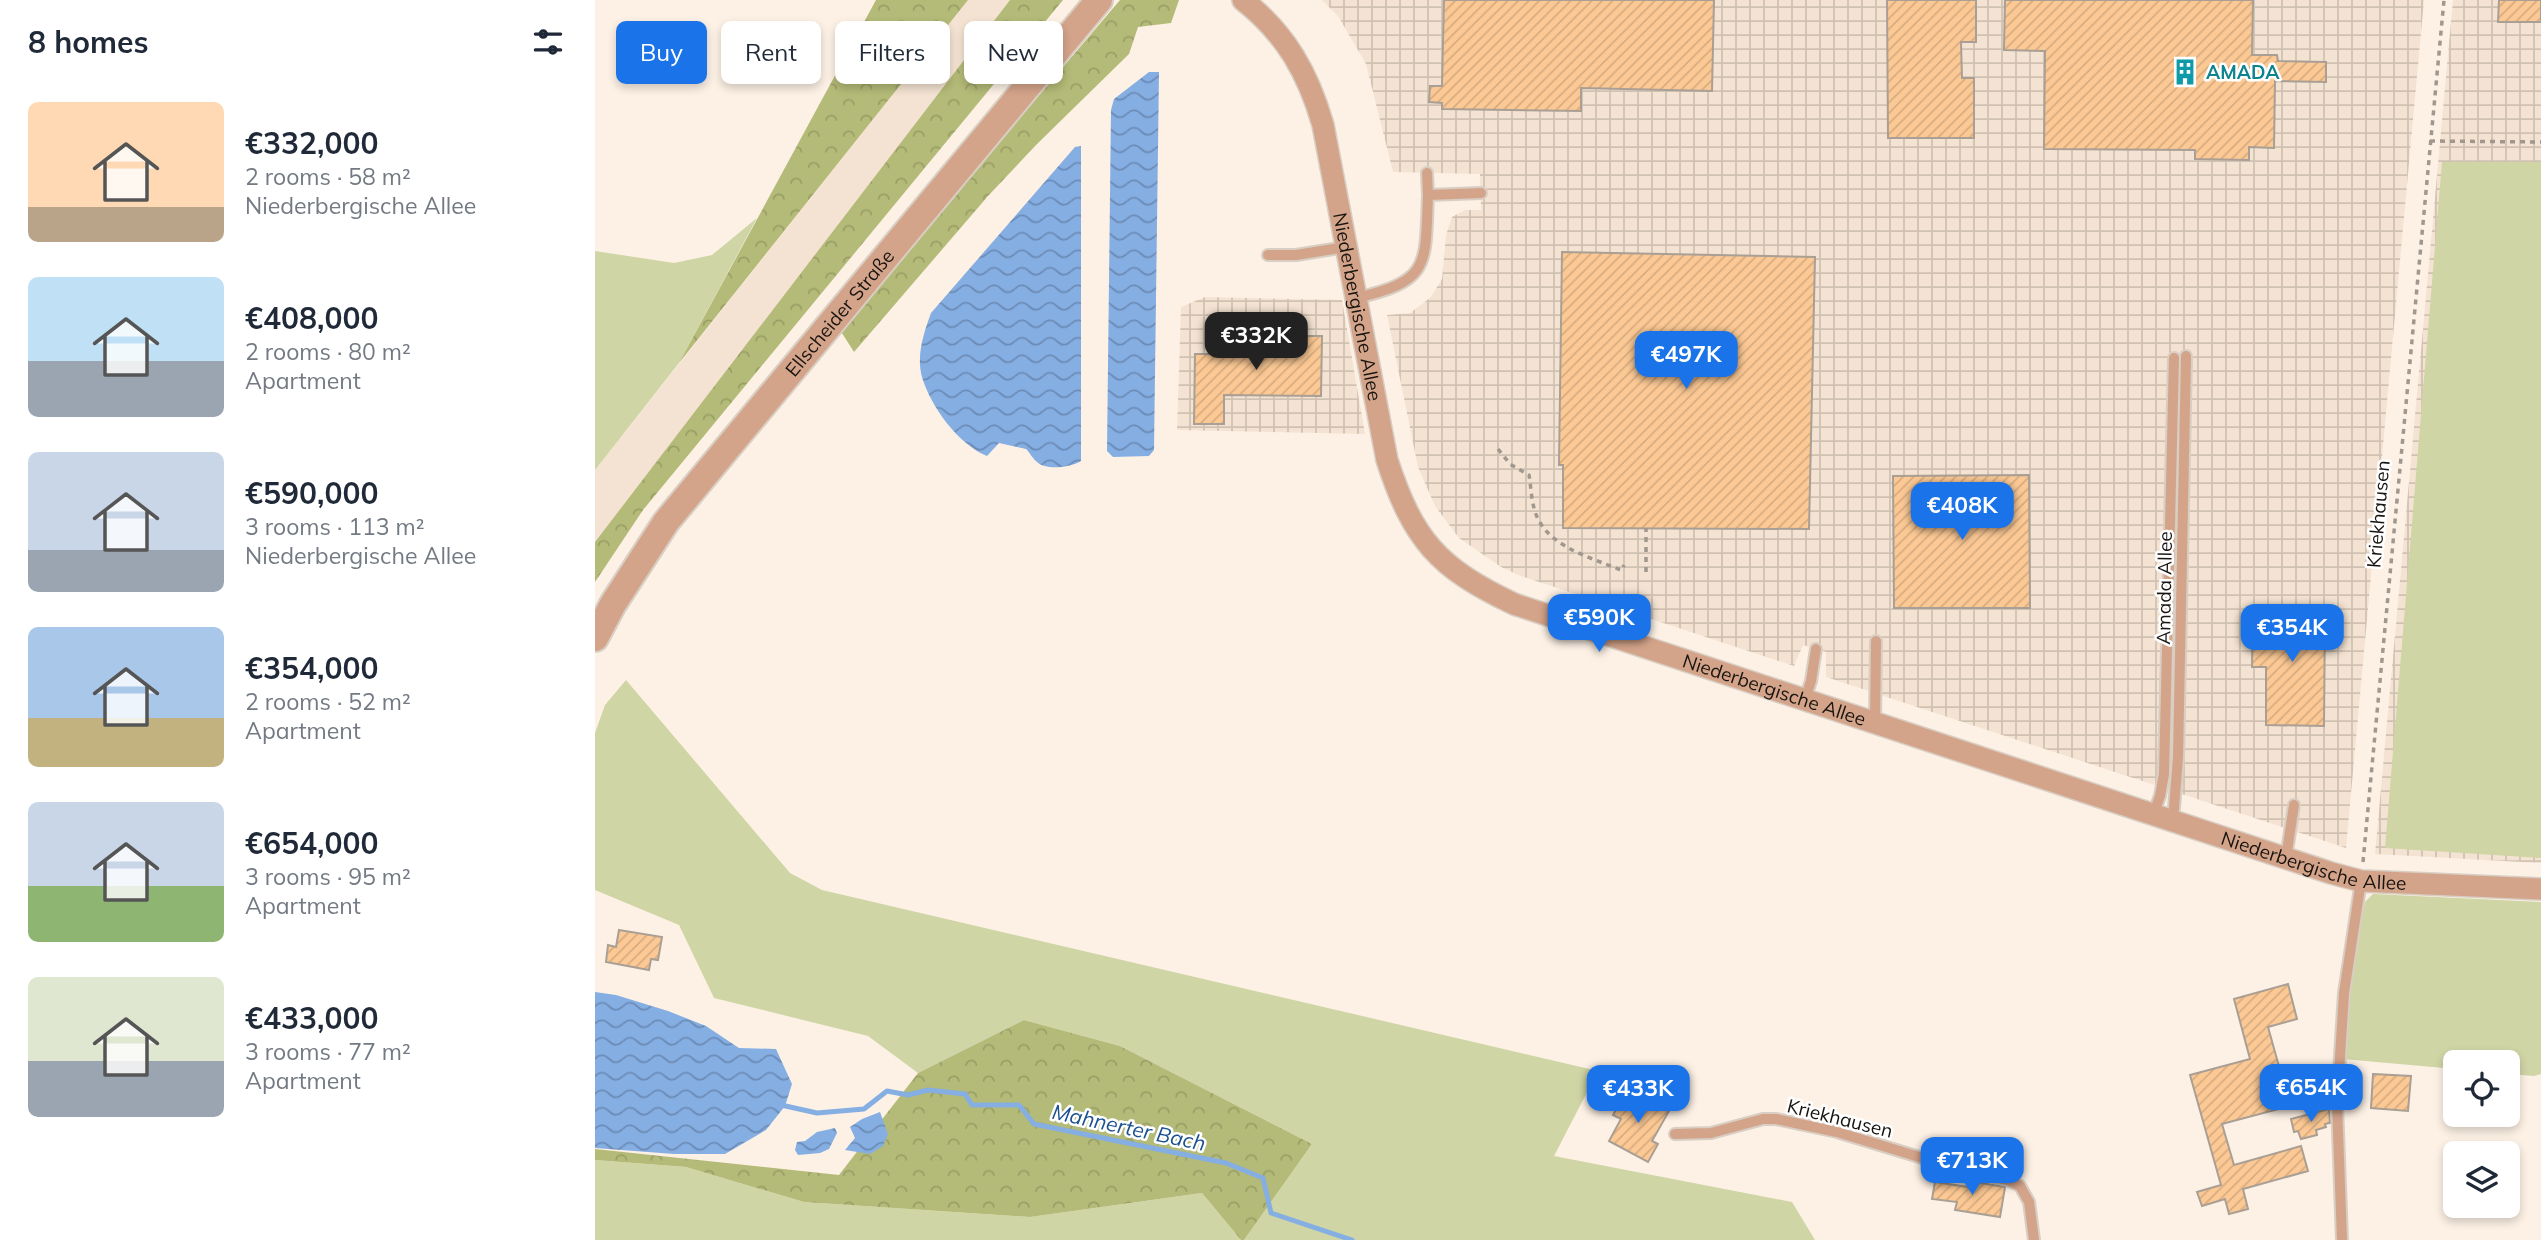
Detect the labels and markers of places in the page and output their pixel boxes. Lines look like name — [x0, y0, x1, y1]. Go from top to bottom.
building icon: AMADA — [2170, 57, 2200, 87]
place label: AMADA — [2206, 60, 2280, 84]
pin: €332K — [1207, 312, 1305, 372]
pin: €497K — [1637, 332, 1735, 391]
pin: €408K — [1913, 482, 2011, 542]
pin: €590K — [1550, 594, 1648, 654]
pin: €354K — [2243, 604, 2341, 664]
pin: €654K — [2262, 1064, 2360, 1124]
pin: €433K — [1589, 1066, 1687, 1125]
pin: €713K — [1923, 1138, 2021, 1197]

